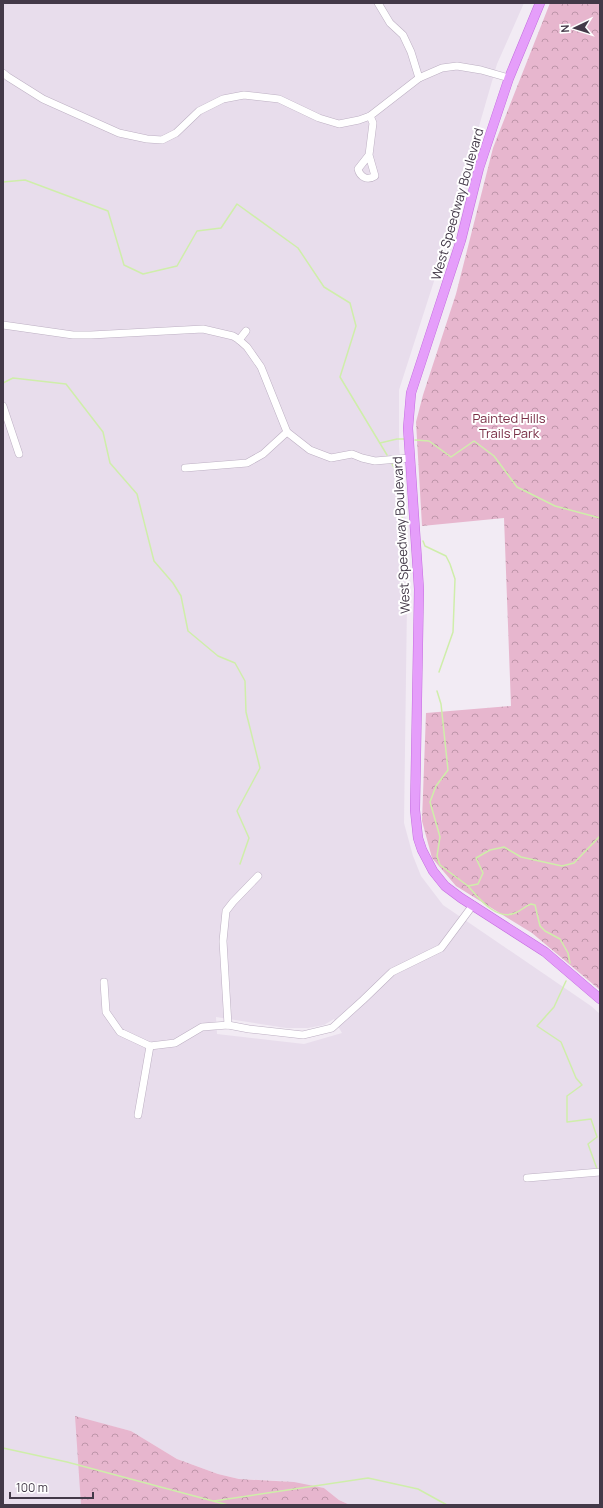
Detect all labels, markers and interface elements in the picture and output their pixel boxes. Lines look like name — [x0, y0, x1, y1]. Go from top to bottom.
north arrow — [555, 8, 595, 48]
text: N — [557, 24, 572, 33]
street label: West Speedway Boulevard — [427, 126, 487, 282]
park label: Painted Hills Trails Park — [472, 409, 546, 442]
street label: West Speedway Boulevard — [388, 456, 414, 614]
scale bar — [10, 1474, 93, 1500]
text: 100 m — [16, 1479, 48, 1496]

